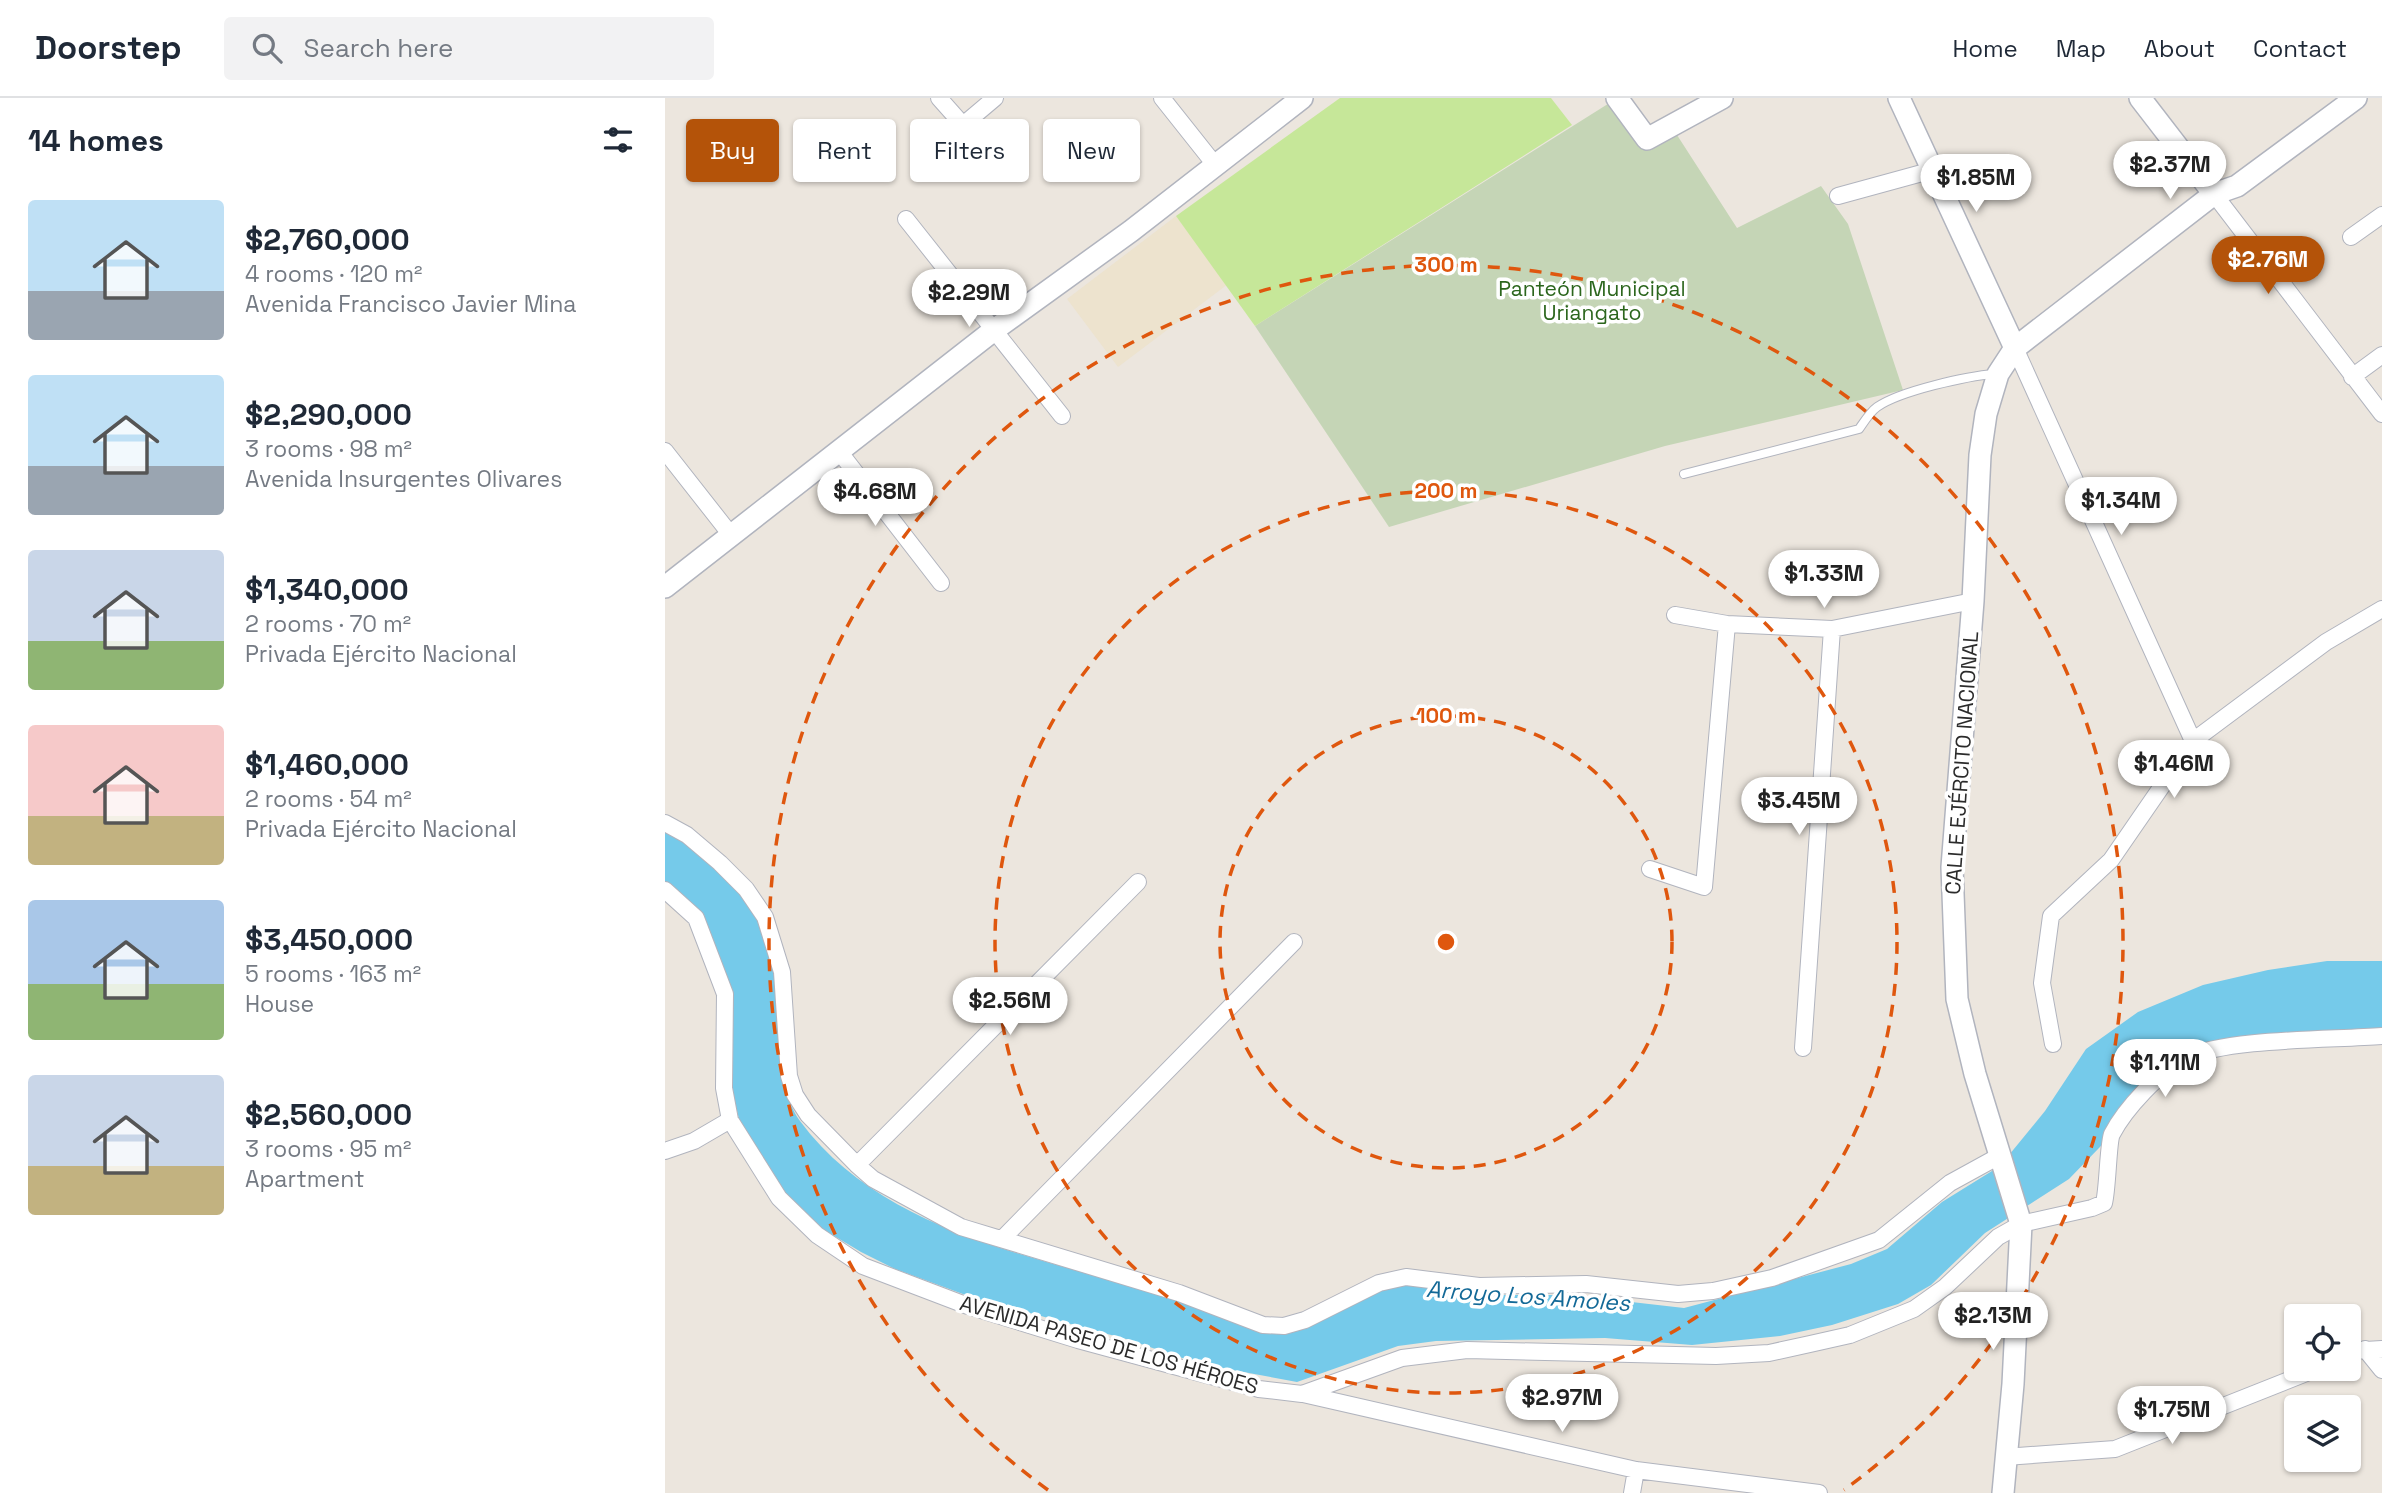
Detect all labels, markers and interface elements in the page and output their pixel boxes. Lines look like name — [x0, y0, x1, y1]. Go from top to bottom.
search box — [224, 17, 714, 80]
text: Doorstep — [35, 27, 182, 69]
icon: search — [248, 29, 286, 67]
text: Search here — [304, 31, 453, 65]
text: Home — [1952, 33, 2018, 64]
text: Map — [2056, 33, 2106, 64]
text: About — [2144, 33, 2215, 64]
text: Contact — [2253, 33, 2347, 64]
chip: Buy — [686, 119, 779, 182]
chip: Rent — [793, 119, 896, 182]
chip: Filters — [910, 119, 1029, 182]
chip: New — [1043, 119, 1140, 182]
text: 14 homes — [28, 121, 164, 160]
icon: filters — [599, 121, 637, 159]
pin: $2.37M — [2113, 141, 2227, 201]
text: $2.37M — [2129, 149, 2211, 179]
pin: $1.85M — [1919, 155, 2033, 214]
text: $1.85M — [1936, 162, 2016, 192]
text: $2,760,000 — [245, 220, 410, 259]
icon: home — [84, 228, 168, 312]
pin: $2.76M — [2211, 236, 2325, 296]
text: $2.76M — [2228, 244, 2308, 274]
text: 300 m — [1414, 251, 1478, 278]
text: 4 rooms · 120 m² — [245, 259, 422, 289]
pin: $2.29M — [912, 270, 1026, 329]
park label: Panteón Municipal Uriangato — [1498, 275, 1686, 326]
text: $2.29M — [928, 277, 1010, 307]
text: Avenida Francisco Javier Mina — [245, 289, 577, 319]
text: $2,290,000 — [245, 395, 412, 434]
icon: home — [84, 403, 168, 487]
text: 3 rooms · 98 m² — [245, 434, 412, 464]
text: Avenida Insurgentes Olivares — [245, 464, 562, 494]
pin: $4.68M — [818, 468, 932, 528]
text: $4.68M — [833, 476, 917, 506]
text: 200 m — [1415, 477, 1477, 504]
pin: $1.34M — [2064, 478, 2178, 537]
text: $1.34M — [2081, 485, 2161, 515]
pin: $1.33M — [1767, 550, 1881, 610]
text: $1.33M — [1784, 558, 1864, 588]
text: $1,340,000 — [245, 570, 409, 609]
icon: home — [84, 578, 168, 662]
text: 2 rooms · 70 m² — [245, 609, 411, 639]
street label: CALLE EJÉRCITO NACIONAL — [1939, 630, 1984, 896]
text: Privada Ejército Nacional — [245, 639, 517, 669]
text: 100 m — [1416, 702, 1476, 729]
pin: $1.46M — [2117, 740, 2231, 800]
text: $1,460,000 — [245, 745, 409, 784]
text: $1.46M — [2134, 748, 2214, 778]
icon: home — [84, 753, 168, 837]
pin: $3.45M — [1742, 778, 1856, 837]
text: 2 rooms · 54 m² — [245, 784, 412, 814]
text: $3.45M — [1757, 785, 1841, 815]
text: Privada Ejército Nacional — [245, 814, 517, 844]
text: $3,450,000 — [245, 920, 413, 959]
icon: home — [84, 928, 168, 1012]
centre of rings — [1434, 930, 1458, 954]
text: 5 rooms · 163 m² — [245, 959, 421, 989]
pin: $2.56M — [953, 978, 1067, 1037]
text: $2.56M — [969, 985, 1051, 1015]
text: House — [245, 989, 314, 1019]
pin: $1.11M — [2108, 1040, 2222, 1099]
text: $1.11M — [2129, 1047, 2201, 1077]
text: $2,560,000 — [245, 1095, 412, 1134]
icon: home — [84, 1103, 168, 1187]
text: 3 rooms · 95 m² — [245, 1134, 411, 1164]
text: Apartment — [245, 1164, 365, 1194]
water label: Arroyo Los Amoles — [1425, 1274, 1632, 1318]
street label: AVENIDA PASEO DE LOS HÉROES — [957, 1289, 1261, 1400]
pin: $2.13M — [1936, 1292, 2050, 1352]
text: $2.13M — [1954, 1300, 2032, 1330]
map controls — [2284, 1304, 2361, 1472]
button: locate — [2284, 1304, 2361, 1381]
pin: $2.97M — [1505, 1374, 1619, 1434]
text: $2.97M — [1521, 1382, 1603, 1412]
pin: $1.75M — [2115, 1386, 2229, 1446]
text: $1.75M — [2133, 1394, 2211, 1424]
button: layers — [2284, 1395, 2361, 1472]

